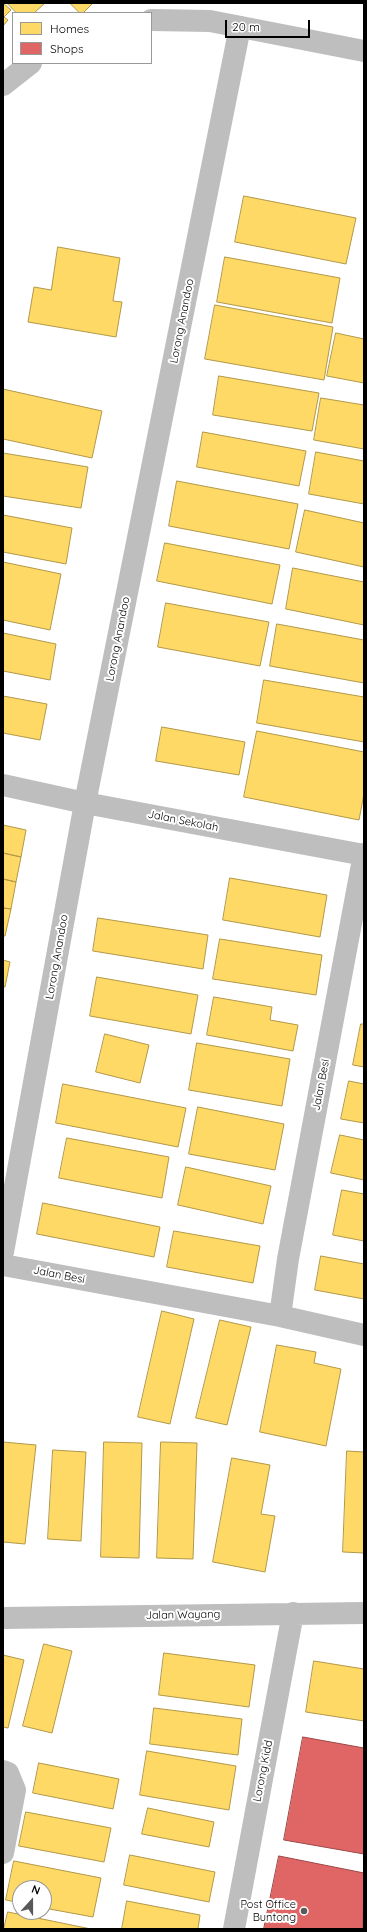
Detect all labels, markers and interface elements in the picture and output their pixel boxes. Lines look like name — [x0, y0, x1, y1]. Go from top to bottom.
legend — [12, 12, 152, 64]
scale bar — [227, 12, 312, 38]
text: 20 m — [232, 19, 260, 34]
text: Homes — [50, 21, 89, 36]
text: Shops — [50, 41, 84, 56]
street label: Lorong Anandoo — [167, 278, 197, 364]
street label: Lorong Anandoo — [103, 596, 133, 682]
street label: Jalan Sekolah — [147, 808, 219, 834]
street label: Lorong Anandoo — [43, 914, 71, 1000]
street label: Jalan Besi — [310, 1058, 332, 1112]
street label: Jalan Besi — [32, 1264, 86, 1286]
street label: Jalan Wayang — [145, 1608, 221, 1622]
street label: Lorong Kidd — [251, 1739, 275, 1803]
north arrow — [12, 1880, 52, 1920]
text: N — [30, 1882, 42, 1898]
place label: Post Office Buntong — [240, 1898, 296, 1924]
marker: Post Office Buntong — [299, 1906, 309, 1916]

